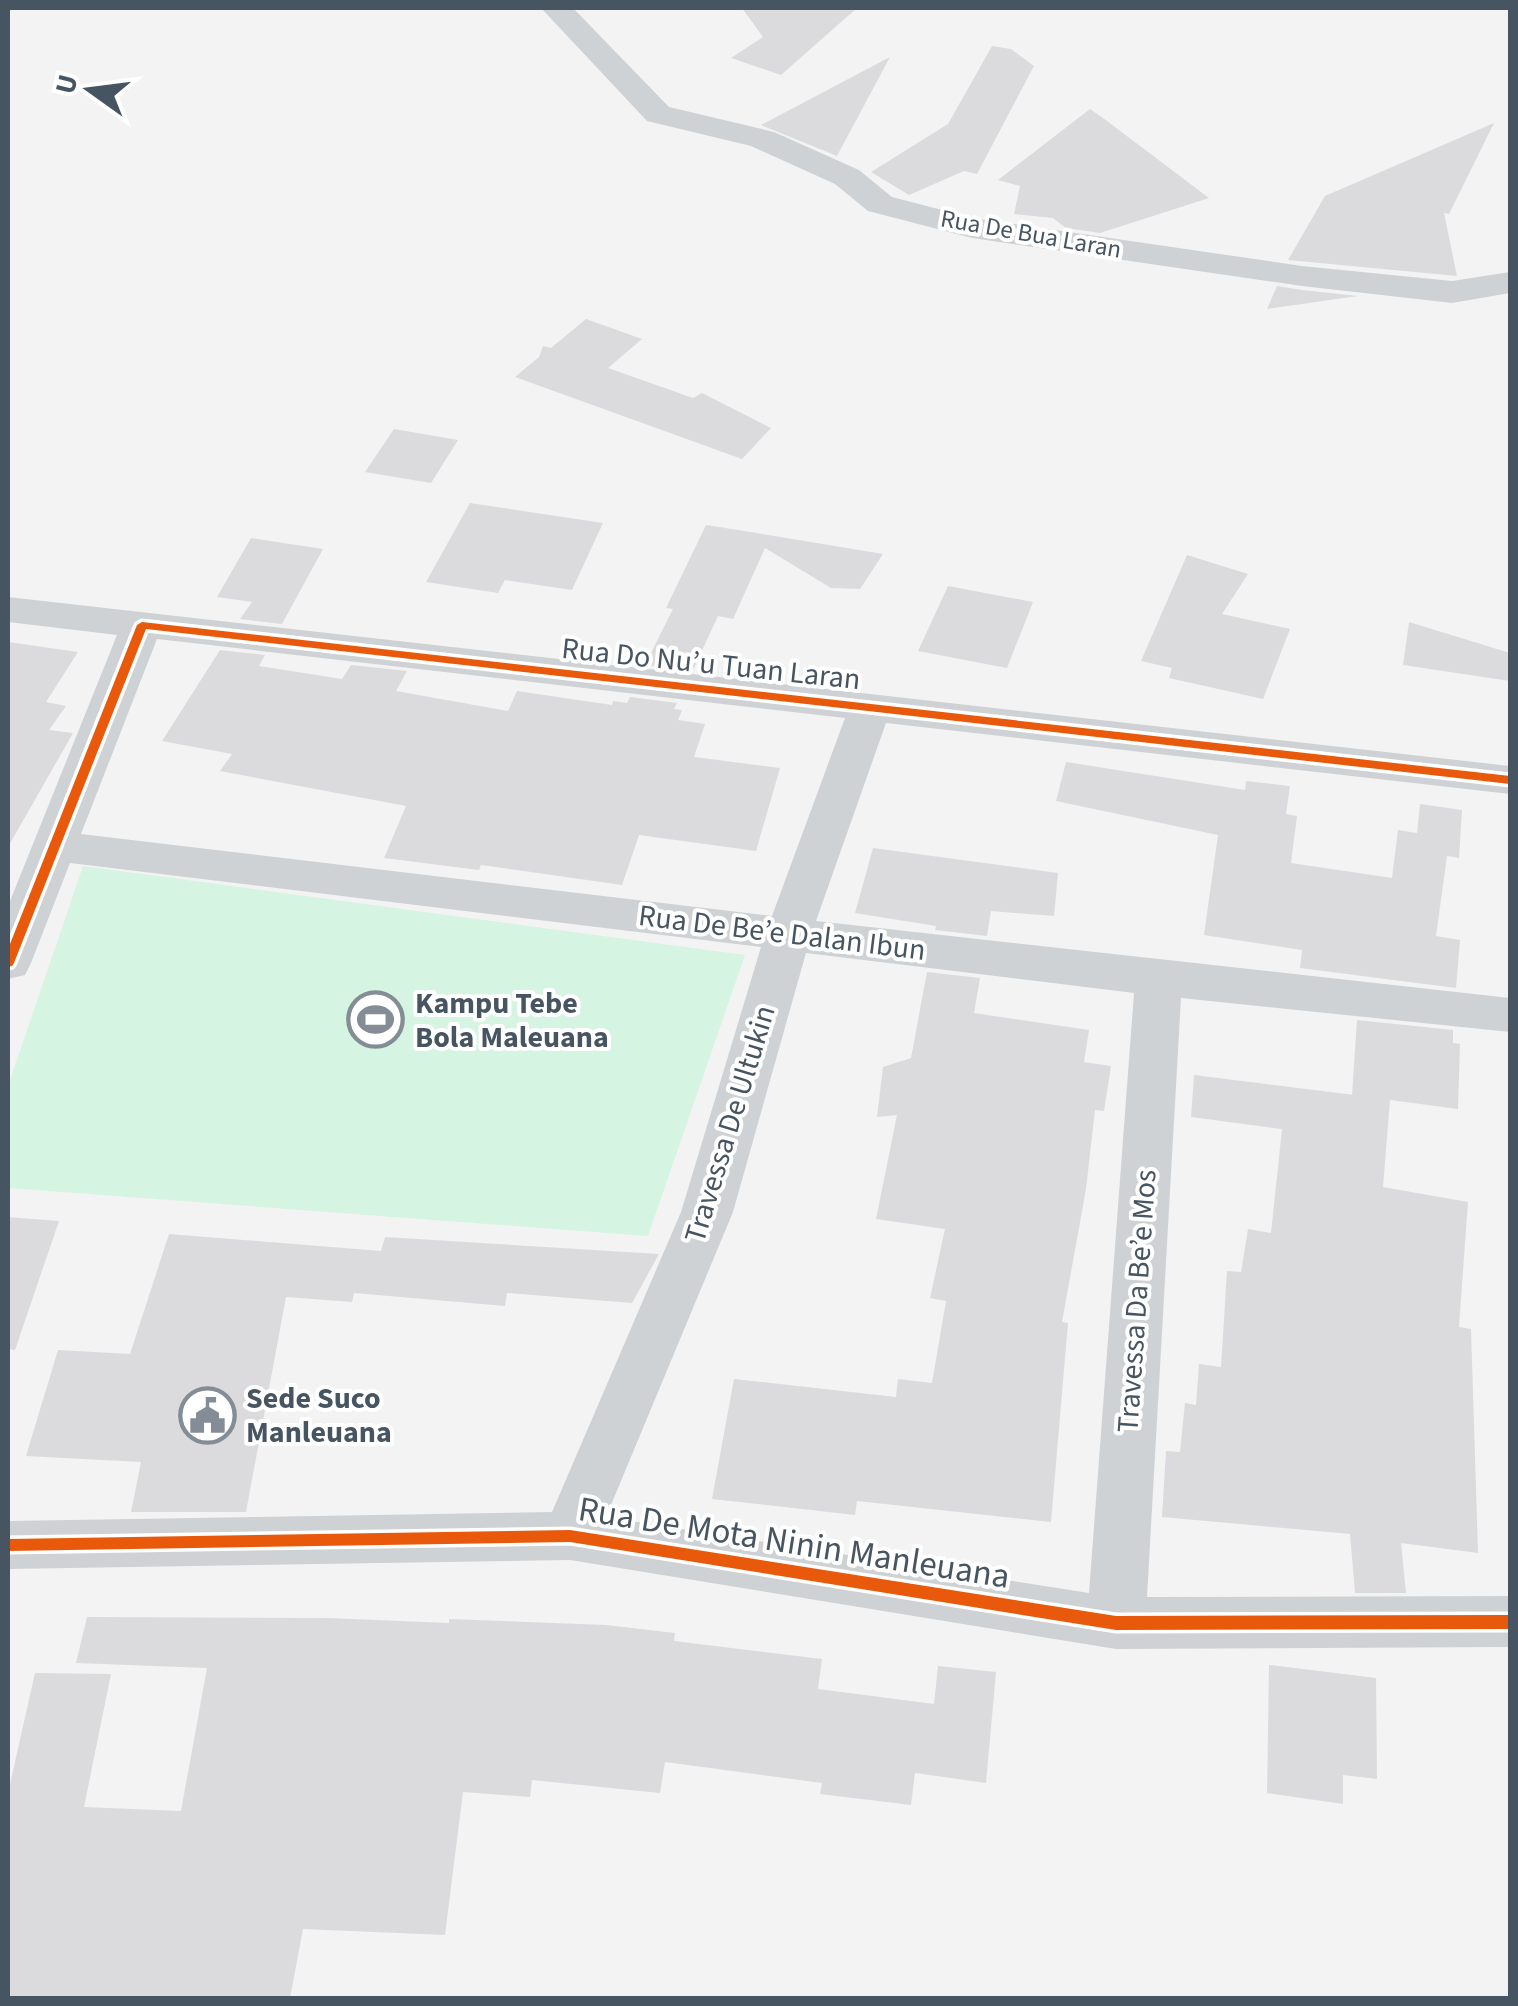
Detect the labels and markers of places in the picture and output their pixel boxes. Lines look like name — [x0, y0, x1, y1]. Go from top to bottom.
place label: Kampu Tebe Bola Maleuana — [415, 982, 609, 1059]
sports icon: Kampu Tebe Bola Maleuana — [346, 990, 406, 1050]
place label: Sede Suco Manleuana — [246, 1377, 392, 1454]
public building icon: Sede Suco Manleuana — [177, 1385, 237, 1445]

